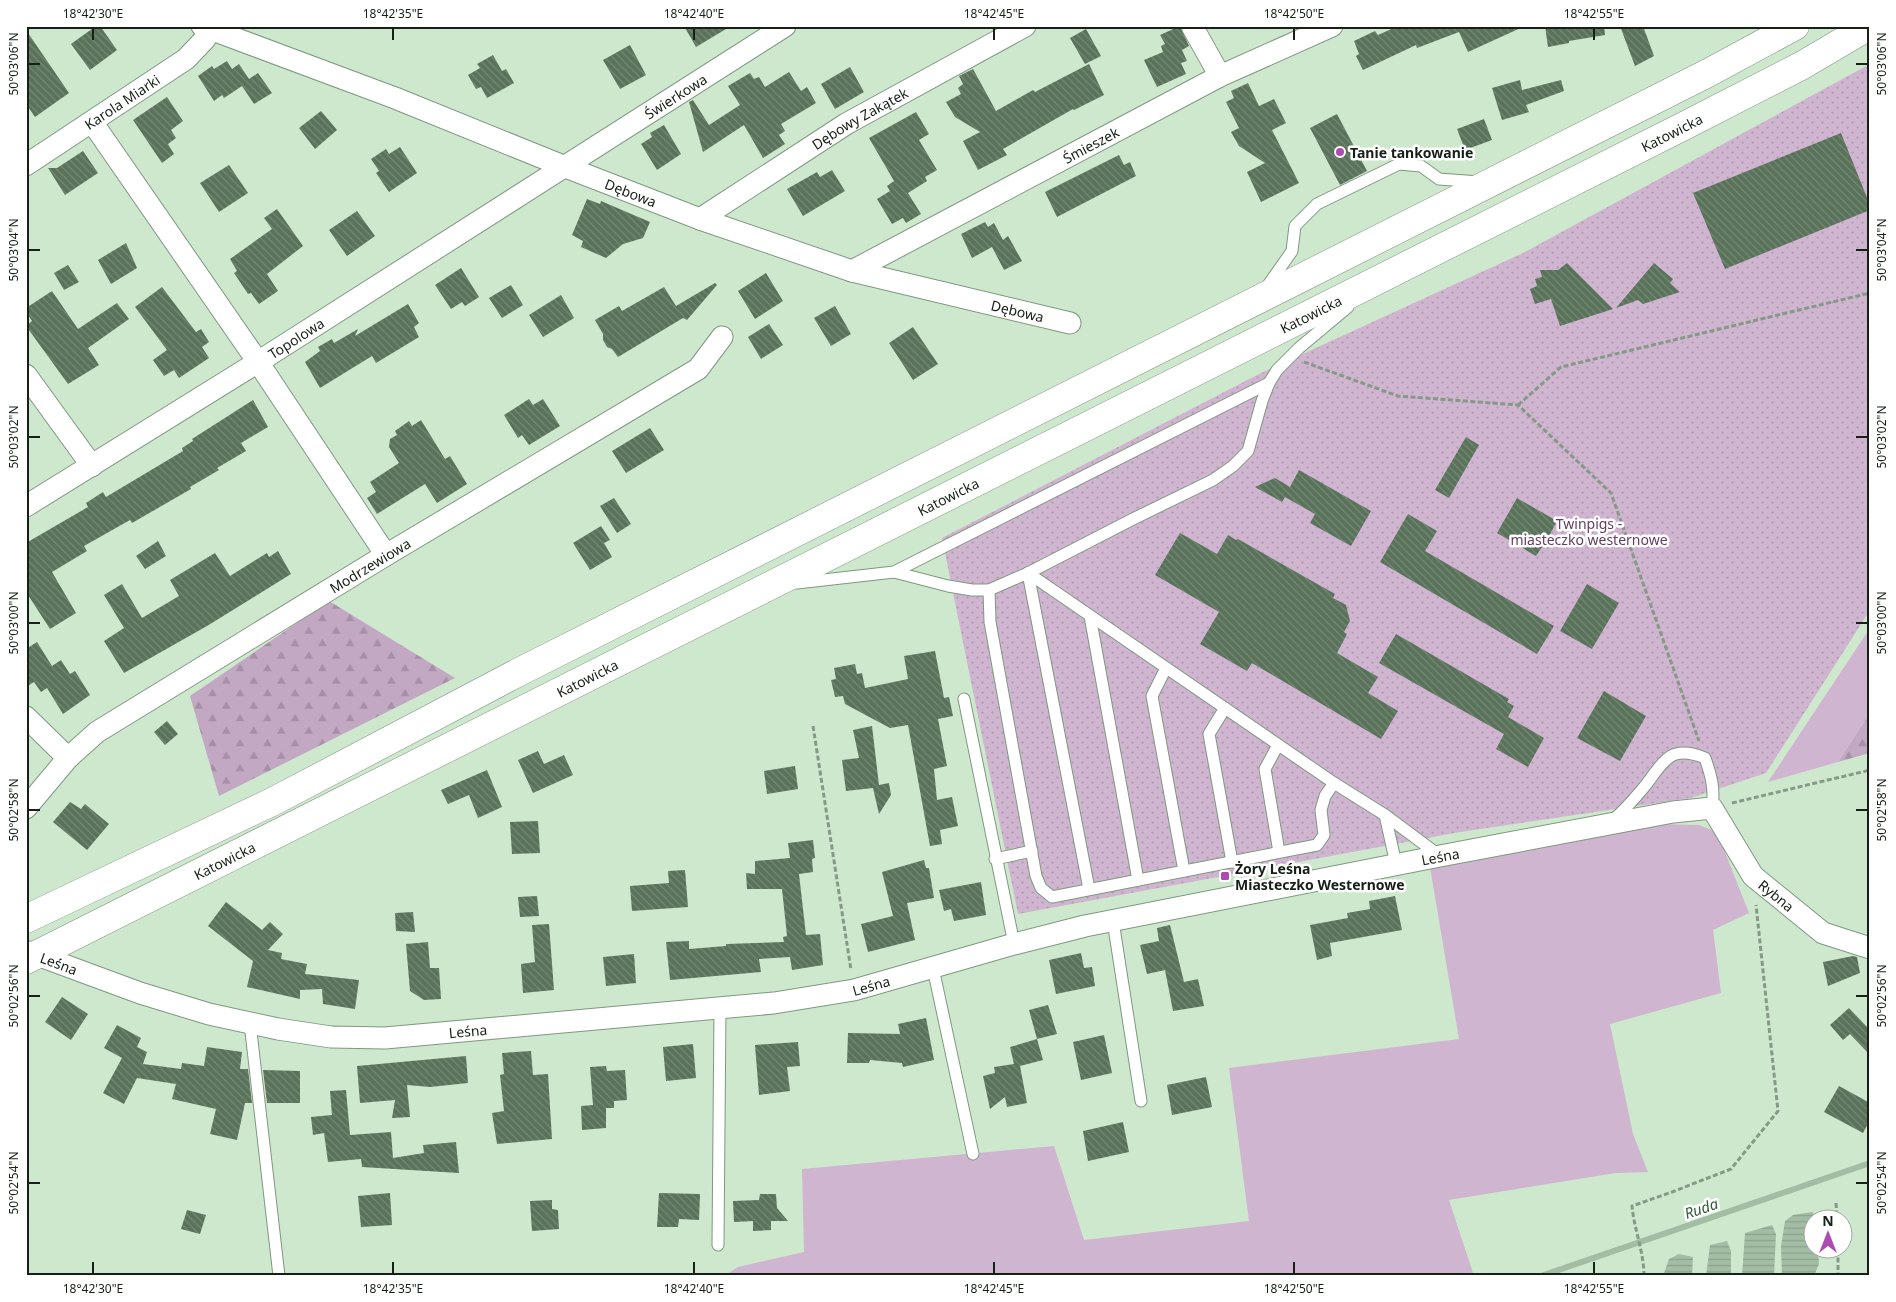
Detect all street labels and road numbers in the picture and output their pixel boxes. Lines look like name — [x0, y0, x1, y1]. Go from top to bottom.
street label: Świerkowa — [640, 69, 710, 123]
street label: Karola Miarki — [80, 70, 163, 133]
street label: Dębowy Zakątek — [808, 82, 912, 153]
street label: Katowicka — [1638, 109, 1706, 156]
street label: Śmieszek — [1059, 122, 1122, 167]
street label: Dębowa — [602, 174, 659, 211]
street label: Katowicka — [1277, 290, 1345, 337]
street label: Dębowa — [989, 295, 1046, 326]
street label: Topolowa — [264, 313, 328, 363]
street label: Katowicka — [914, 473, 982, 520]
street label: Modrzewiowa — [326, 533, 414, 597]
street label: Katowicka — [553, 654, 621, 701]
street label: Katowicka — [190, 837, 258, 884]
street label: Leśna — [1419, 843, 1461, 869]
street label: Rybna — [1755, 875, 1798, 916]
street label: Leśna — [38, 948, 80, 979]
street label: Leśna — [850, 971, 892, 1000]
street label: Leśna — [448, 1019, 488, 1042]

